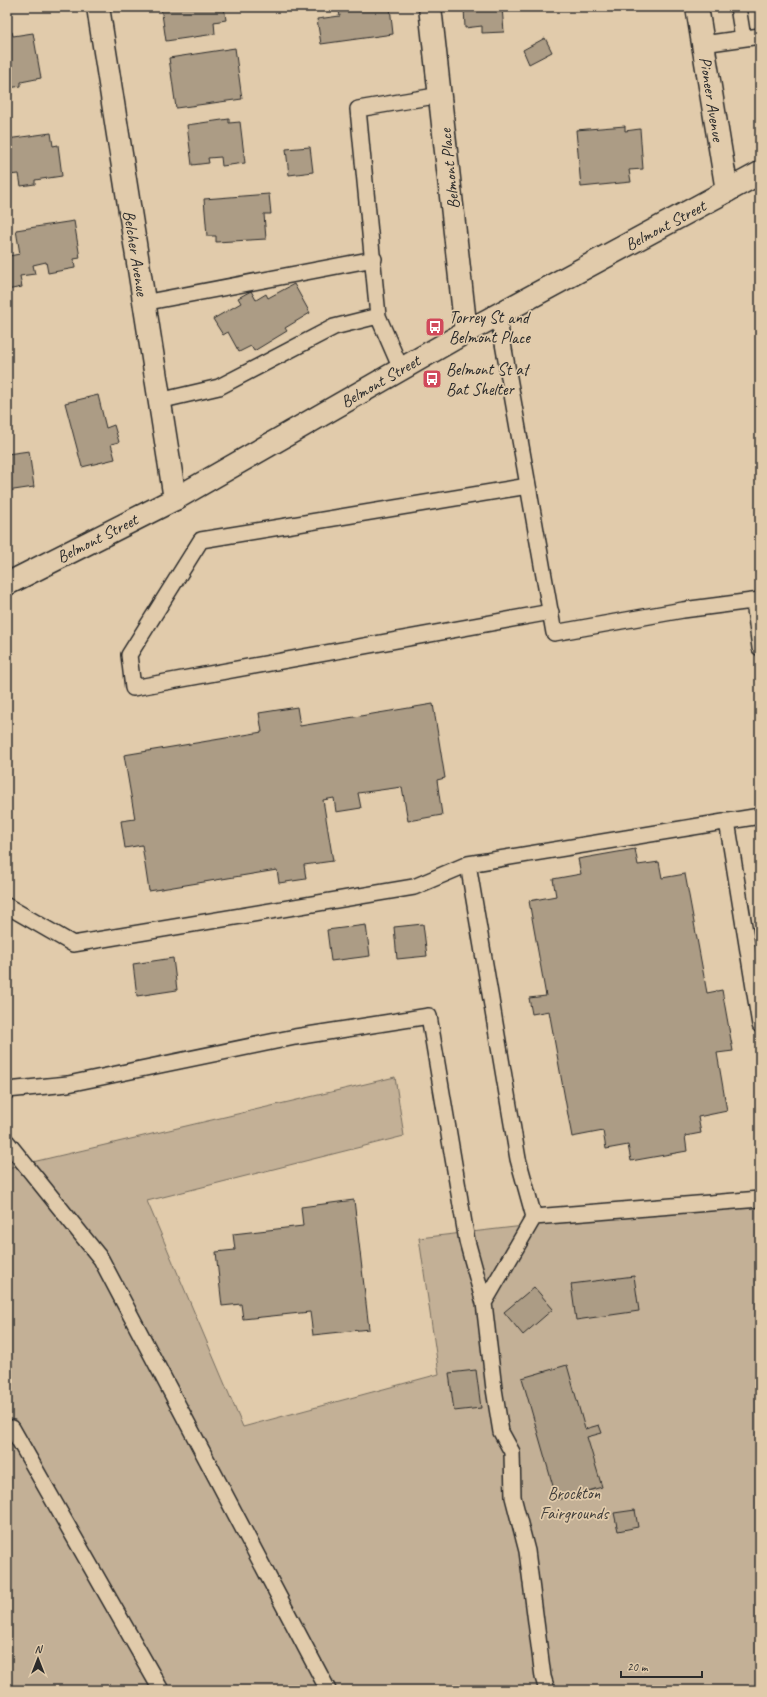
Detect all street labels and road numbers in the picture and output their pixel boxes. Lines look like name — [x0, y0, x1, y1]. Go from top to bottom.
street label: Pioneer Avenue — [694, 55, 729, 144]
street label: Belmont Place — [435, 126, 464, 210]
street label: Belmont Street — [622, 194, 711, 255]
street label: Belcher Avenue — [118, 209, 153, 299]
street label: Belmont Street — [337, 349, 426, 412]
street label: Belmont Street — [53, 508, 143, 568]

